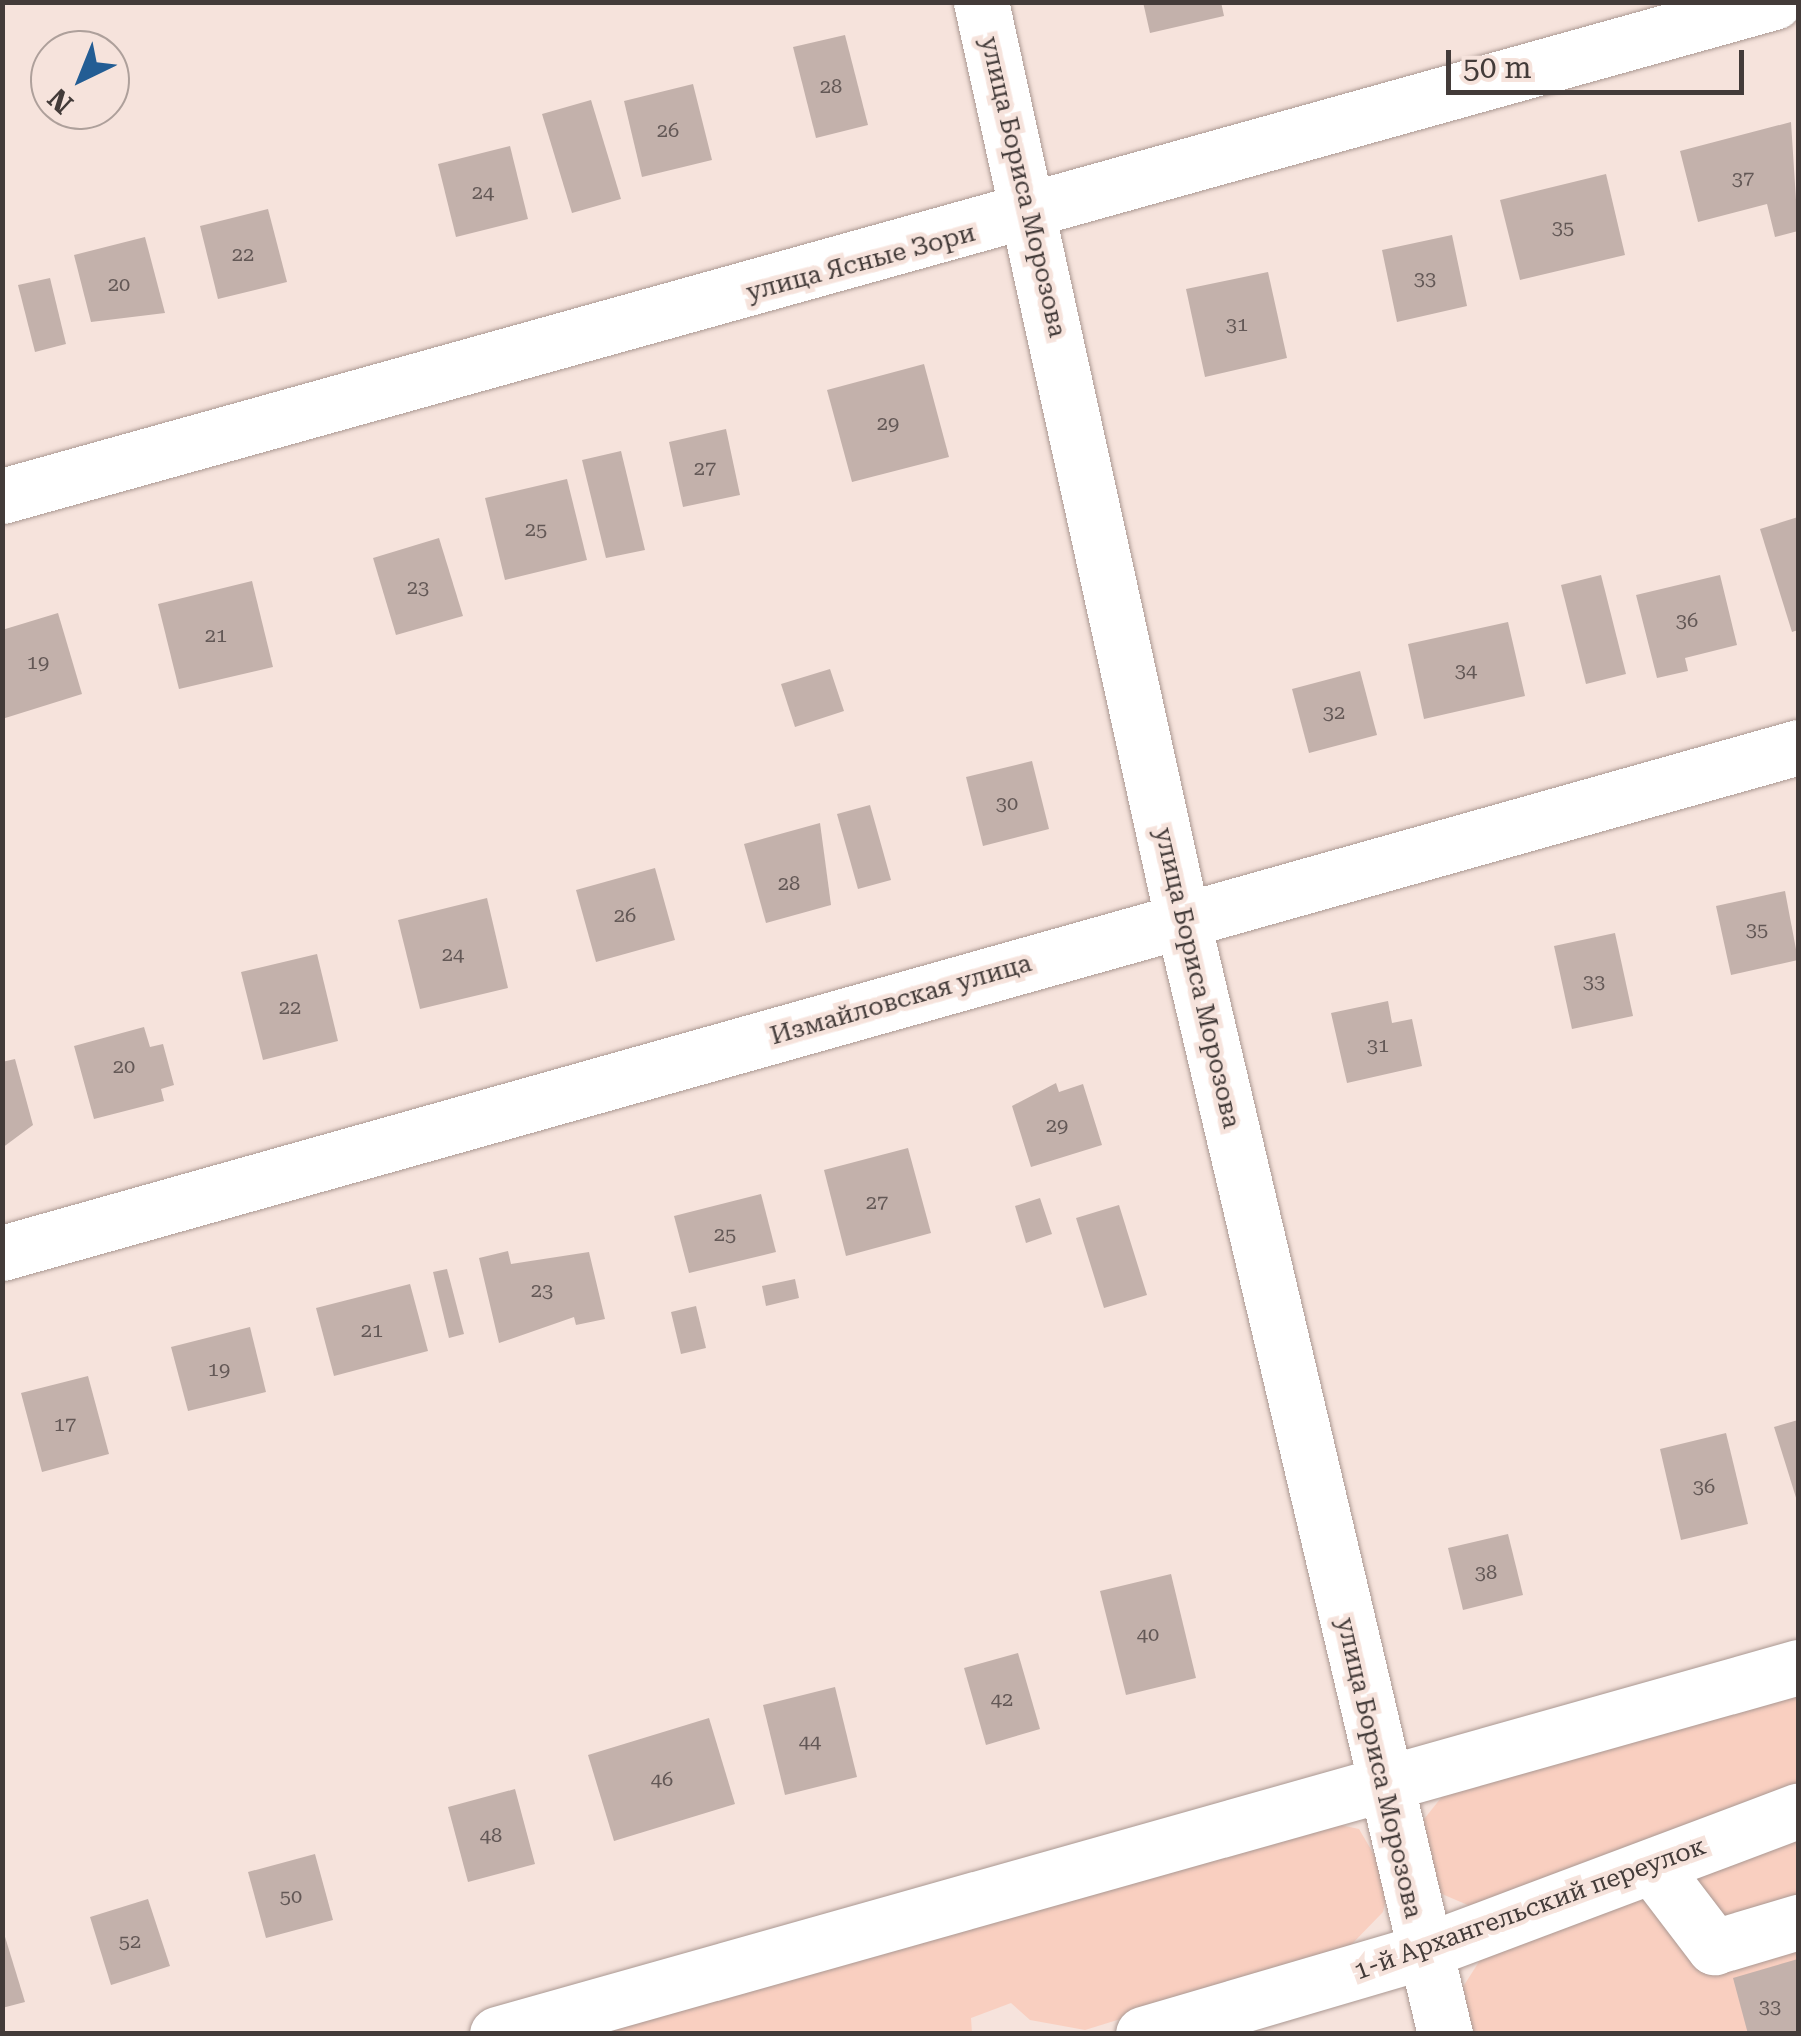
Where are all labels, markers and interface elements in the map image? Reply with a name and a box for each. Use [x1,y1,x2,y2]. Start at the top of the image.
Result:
north arrow [30,30,130,130]
scale bar [1451,30,1748,92]
street label: улица Бориса Морозова [974,34,1072,340]
text: 50 m [1463,50,1532,85]
house number: 28 [820,74,842,98]
text: N [41,81,80,120]
house number: 26 [657,118,679,142]
house number: 37 [1732,166,1754,190]
house number: 24 [472,180,494,204]
house number: 35 [1552,215,1574,239]
street label: улица Ясные Зори [743,218,979,308]
house number: 22 [232,242,254,266]
house number: 33 [1414,266,1436,290]
house number: 20 [108,272,130,296]
house number: 31 [1226,312,1248,336]
house number: 29 [877,411,899,435]
house number: 27 [694,456,716,480]
house number: 25 [525,517,547,541]
house number: 23 [407,575,429,599]
house number: 36 [1676,608,1698,632]
house number: 21 [205,623,227,647]
house number: 19 [27,650,49,674]
house number: 34 [1455,658,1477,682]
house number: 32 [1323,700,1345,724]
house number: 30 [996,791,1018,815]
street label: улица Бориса Морозова [1148,825,1246,1131]
house number: 28 [778,871,800,895]
house number: 26 [614,903,636,927]
house number: 35 [1746,917,1768,941]
house number: 24 [442,942,464,966]
street label: Измайловская улица [767,948,1035,1052]
house number: 33 [1583,969,1605,993]
house number: 22 [279,995,301,1019]
house number: 31 [1367,1033,1389,1057]
house number: 20 [113,1054,135,1078]
house number: 29 [1046,1113,1068,1137]
house number: 27 [866,1190,888,1214]
house number: 25 [714,1222,736,1246]
house number: 23 [531,1278,553,1302]
house number: 21 [361,1318,383,1342]
house number: 19 [208,1357,230,1381]
house number: 17 [54,1412,76,1436]
house number: 36 [1693,1474,1715,1498]
house number: 38 [1475,1560,1497,1584]
street label: улица Бориса Морозова [1330,1615,1428,1921]
house number: 40 [1137,1622,1159,1646]
house number: 42 [991,1687,1013,1711]
house number: 44 [799,1729,821,1753]
house number: 46 [651,1767,673,1791]
house number: 48 [480,1823,502,1847]
street label: 1-й Архангельский переулок [1350,1831,1710,1987]
house number: 50 [280,1884,302,1908]
house number: 52 [119,1929,141,1953]
house number: 33 [1759,1994,1781,2018]

